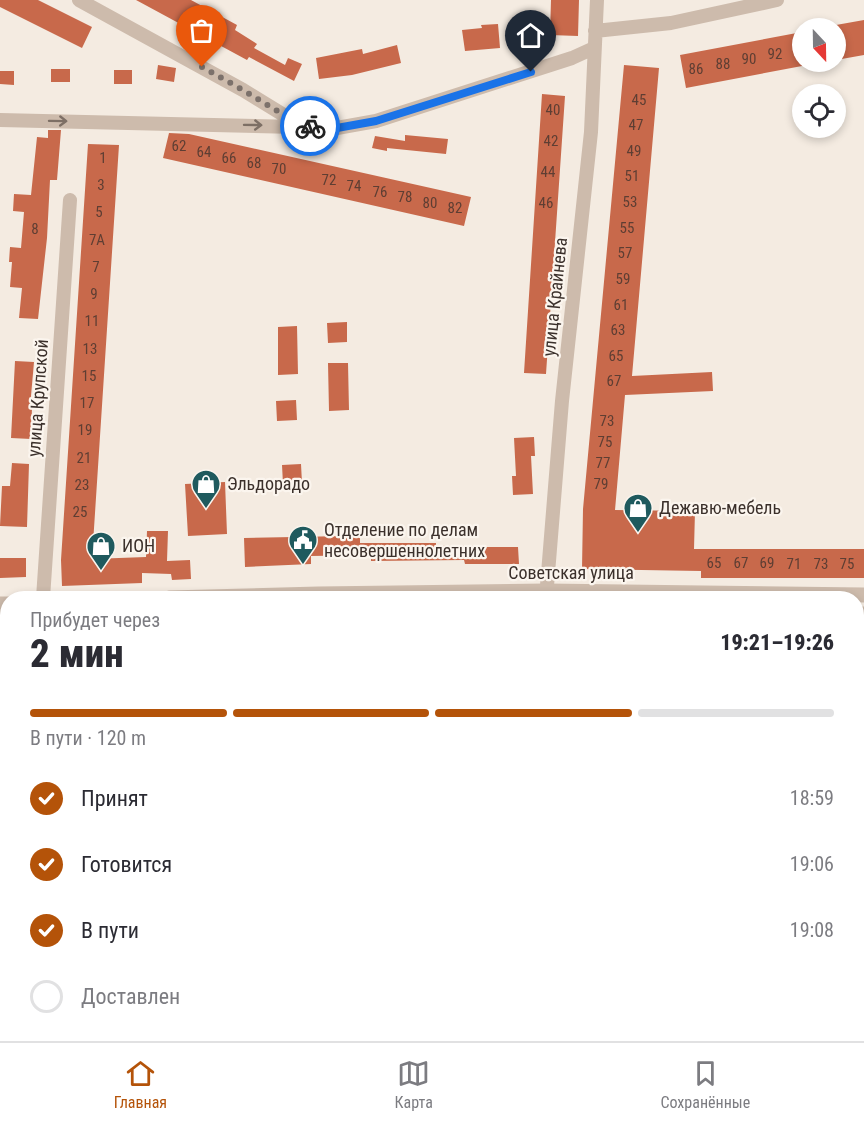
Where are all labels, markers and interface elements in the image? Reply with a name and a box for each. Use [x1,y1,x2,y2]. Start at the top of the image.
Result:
pin [176,5,227,67]
pin [505,10,556,72]
icon: bag [185,14,218,47]
north arrow [792,18,846,72]
map controls [792,18,846,138]
icon: home [514,19,547,52]
house number: 92 [768,45,782,63]
house number: 90 [742,50,756,68]
house number: 88 [716,55,730,73]
house number: 86 [689,60,703,78]
button: locate [792,84,846,138]
house number: 45 [632,91,646,109]
courier [280,96,340,156]
house number: 40 [546,101,560,119]
icon: bike [294,110,327,143]
one-way arrow [48,115,68,127]
house number: 47 [629,116,643,134]
one-way arrow [243,119,263,131]
house number: 42 [544,132,558,150]
house number: 62 [172,137,186,155]
house number: 49 [627,142,641,160]
house number: 64 [197,143,211,161]
house number: 1 [99,149,107,167]
house number: 66 [222,149,236,167]
house number: 68 [247,154,261,172]
house number: 70 [272,160,286,178]
house number: 44 [541,163,555,181]
house number: 51 [625,167,639,185]
house number: 72 [322,171,336,189]
house number: 3 [97,176,105,194]
house number: 74 [347,177,361,195]
house number: 76 [373,183,387,201]
house number: 78 [398,188,412,206]
house number: 53 [623,193,637,211]
house number: 80 [423,194,437,212]
house number: 46 [539,194,553,212]
house number: 82 [448,199,462,217]
house number: 5 [95,203,103,221]
house number: 55 [620,219,634,237]
house number: 8 [31,220,39,238]
house number: 7А [89,231,105,249]
street label: улица Крайнева [538,236,571,357]
house number: 57 [618,244,632,262]
house number: 7 [92,258,100,276]
house number: 59 [616,270,630,288]
house number: 9 [90,285,98,303]
house number: 61 [614,296,628,314]
house number: 11 [85,312,99,330]
house number: 63 [611,321,625,339]
street label: улица Крупской [23,338,52,458]
house number: 13 [83,340,97,358]
house number: 65 [609,347,623,365]
house number: 15 [82,367,96,385]
house number: 67 [607,372,621,390]
house number: 17 [80,394,94,412]
house number: 73 [600,412,614,430]
house number: 19 [78,421,92,439]
house number: 75 [598,433,612,451]
house number: 21 [77,449,91,467]
house number: 77 [596,454,610,472]
shop icon: Эльдорадо [190,468,222,510]
place label: Эльдорадо [227,473,310,494]
house number: 79 [594,475,608,493]
house number: 23 [75,476,89,494]
shop icon: Дежавю-мебель [622,492,654,534]
place label: Дежавю-мебель [659,497,781,518]
house number: 25 [73,503,87,521]
place label: Отделение по делам несовершеннолетних [324,519,485,561]
public building icon: Отделение по делам несовершеннолетних [287,524,319,566]
shop icon: ИОН [85,530,117,572]
place label: ИОН [122,535,155,556]
house number: 65 [707,554,721,572]
house number: 67 [734,554,748,572]
house number: 69 [760,554,774,572]
house number: 71 [787,555,801,573]
house number: 73 [814,555,828,573]
house number: 75 [840,555,854,573]
street label: Советская улица [508,562,634,583]
text: Прибудет через [30,608,160,632]
text: 19:21–19:26 [720,630,834,655]
text: 2 мин [30,631,124,677]
text: В пути · 120 m [30,726,146,750]
icon: check [30,782,63,815]
text: Принят [81,786,148,811]
text: 18:59 [790,786,834,810]
icon: check [30,848,63,881]
text: Готовится [81,852,172,877]
text: 19:06 [790,852,834,876]
icon: check [30,914,63,947]
text: В пути [81,918,139,943]
text: 19:08 [790,918,834,942]
text: Доставлен [81,984,180,1009]
tab: Главная [114,1057,167,1112]
tab: Карта [395,1057,433,1112]
tab: Сохранённые [660,1057,750,1112]

